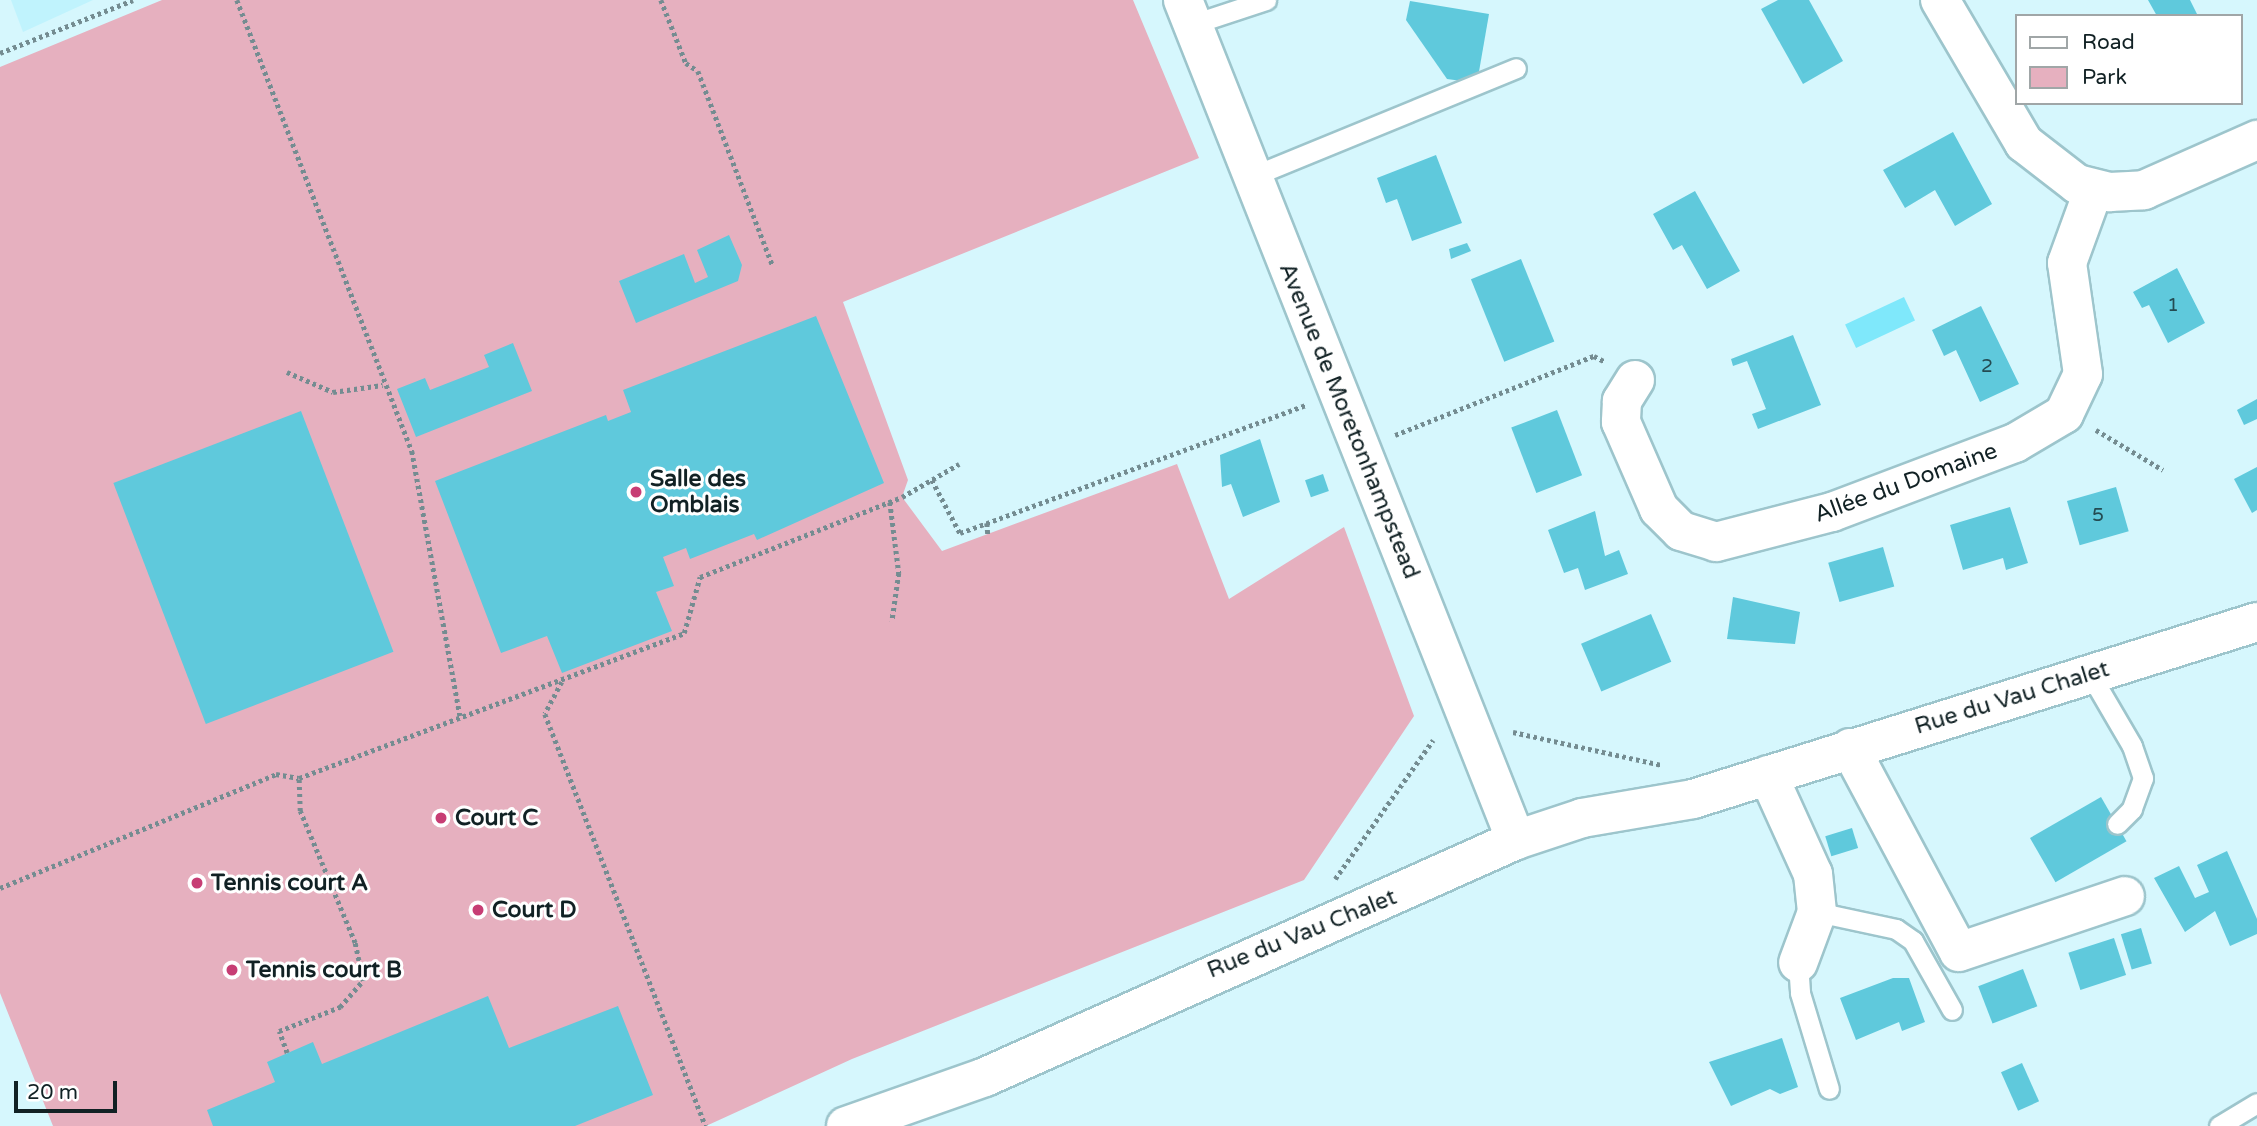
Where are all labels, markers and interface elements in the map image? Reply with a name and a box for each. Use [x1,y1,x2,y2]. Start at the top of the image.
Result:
legend [2016,14,2243,105]
text: Road [2082,30,2135,55]
text: Park [2082,65,2127,90]
street label: Avenue de Moretonhampstead [1273,259,1425,583]
house number: 1 [2167,295,2179,317]
house number: 2 [1981,356,1993,378]
street label: Allée du Domaine [1811,437,2001,529]
place label: Salle des Omblais [650,465,746,519]
marker: Salle des Omblais [628,484,644,500]
house number: 5 [2092,505,2104,527]
street label: Rue du Vau Chalet [1911,655,2113,741]
place label: Court C [455,804,538,832]
marker: Court C [433,810,449,826]
place label: Tennis court A [211,869,368,897]
marker: Tennis court A [189,875,205,891]
street label: Rue du Vau Chalet [1203,883,1401,985]
place label: Court D [492,896,576,924]
marker: Court D [470,902,486,918]
place label: Tennis court B [246,956,402,984]
marker: Tennis court B [224,962,240,978]
scale bar [18,1066,121,1110]
text: 20 m [27,1080,78,1105]

